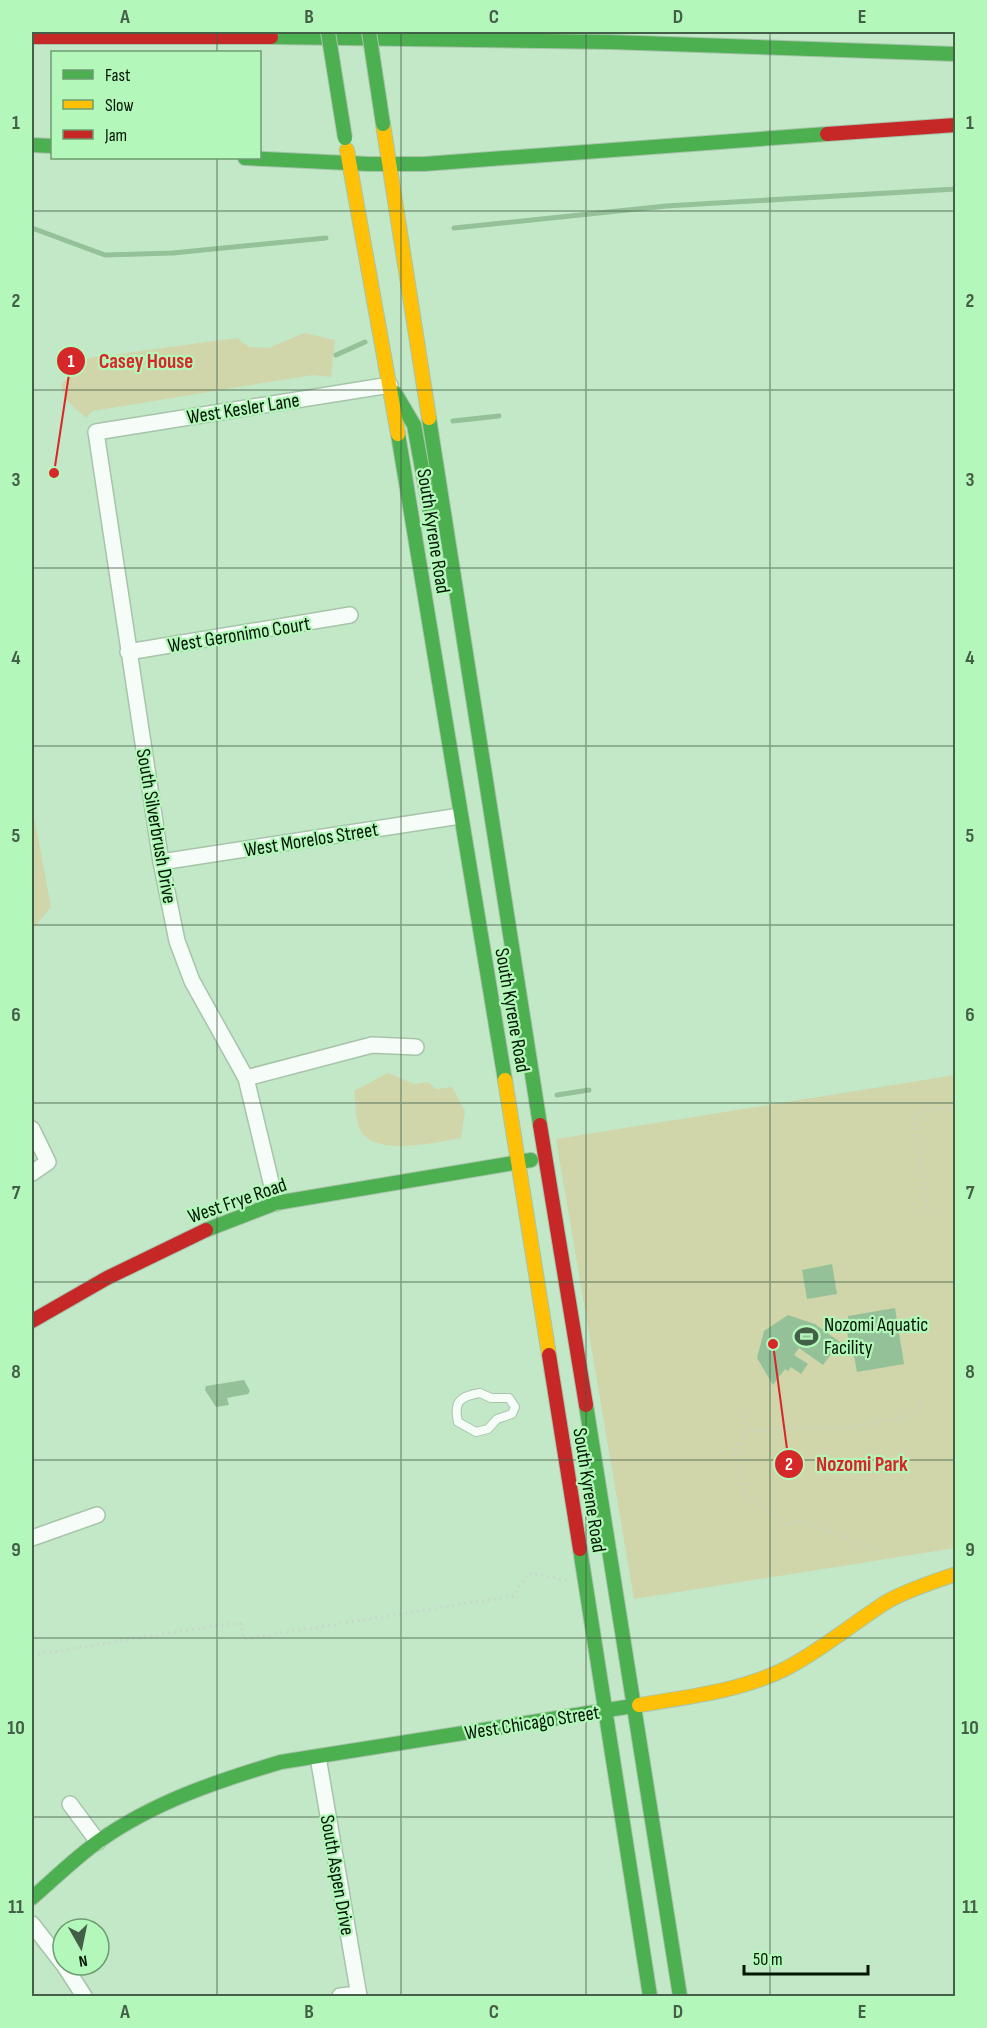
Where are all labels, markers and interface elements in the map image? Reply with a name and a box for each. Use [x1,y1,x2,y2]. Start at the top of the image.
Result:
text: A [119,5,130,29]
text: B [304,5,314,29]
text: C [489,5,499,29]
text: D [673,5,683,29]
text: E [858,5,866,29]
legend [51,51,261,159]
text: Fast [105,65,131,86]
text: Slow [105,95,134,116]
text: 1 [12,111,20,135]
text: 1 [966,111,974,135]
text: Jam [104,125,127,146]
text: 2 [12,289,20,313]
text: 2 [966,289,974,313]
callout: Casey House [56,342,205,381]
text: Casey House [99,349,193,374]
text: 1 [67,351,75,372]
street label: West Kesler Lane [185,388,301,430]
street label: South Kyrene Road [411,467,455,595]
text: 3 [12,468,21,492]
text: 3 [966,468,975,492]
street label: West Geronimo Court [166,612,312,658]
text: 4 [11,646,21,670]
text: 4 [965,646,975,670]
street label: South Silverbrush Drive [131,747,181,905]
street label: West Morelos Street [242,818,380,862]
text: 5 [12,824,21,848]
text: 5 [966,824,975,848]
street label: South Kyrene Road [489,946,535,1074]
text: 6 [11,1003,21,1027]
text: 6 [965,1003,975,1027]
street label: West Frye Road [185,1173,290,1229]
text: 7 [12,1181,21,1205]
text: 7 [966,1181,975,1205]
place label: Nozomi Aquatic Facility [824,1313,928,1360]
sports icon: Nozomi Aquatic Facility [793,1323,819,1349]
text: 8 [11,1360,21,1384]
text: 8 [965,1360,975,1384]
street label: South Kyrene Road [567,1426,611,1554]
callout: Nozomi Park [774,1444,920,1483]
text: Nozomi Park [816,1452,908,1477]
text: 2 [785,1454,793,1475]
text: 9 [11,1538,21,1562]
text: 9 [965,1538,975,1562]
street label: West Chicago Street [463,1700,601,1745]
text: 10 [7,1716,25,1740]
text: 10 [961,1716,979,1740]
street label: South Aspen Drive [315,1813,359,1937]
text: 11 [8,1895,24,1919]
text: 11 [962,1895,978,1919]
north arrow [51,1917,111,1977]
scale bar [744,1938,868,1976]
text: 50 m [753,1949,783,1970]
text: N [77,1950,89,1970]
text: A [119,2000,130,2024]
text: B [304,2000,314,2024]
text: C [489,2000,499,2024]
text: D [673,2000,683,2024]
text: E [858,2000,866,2024]

